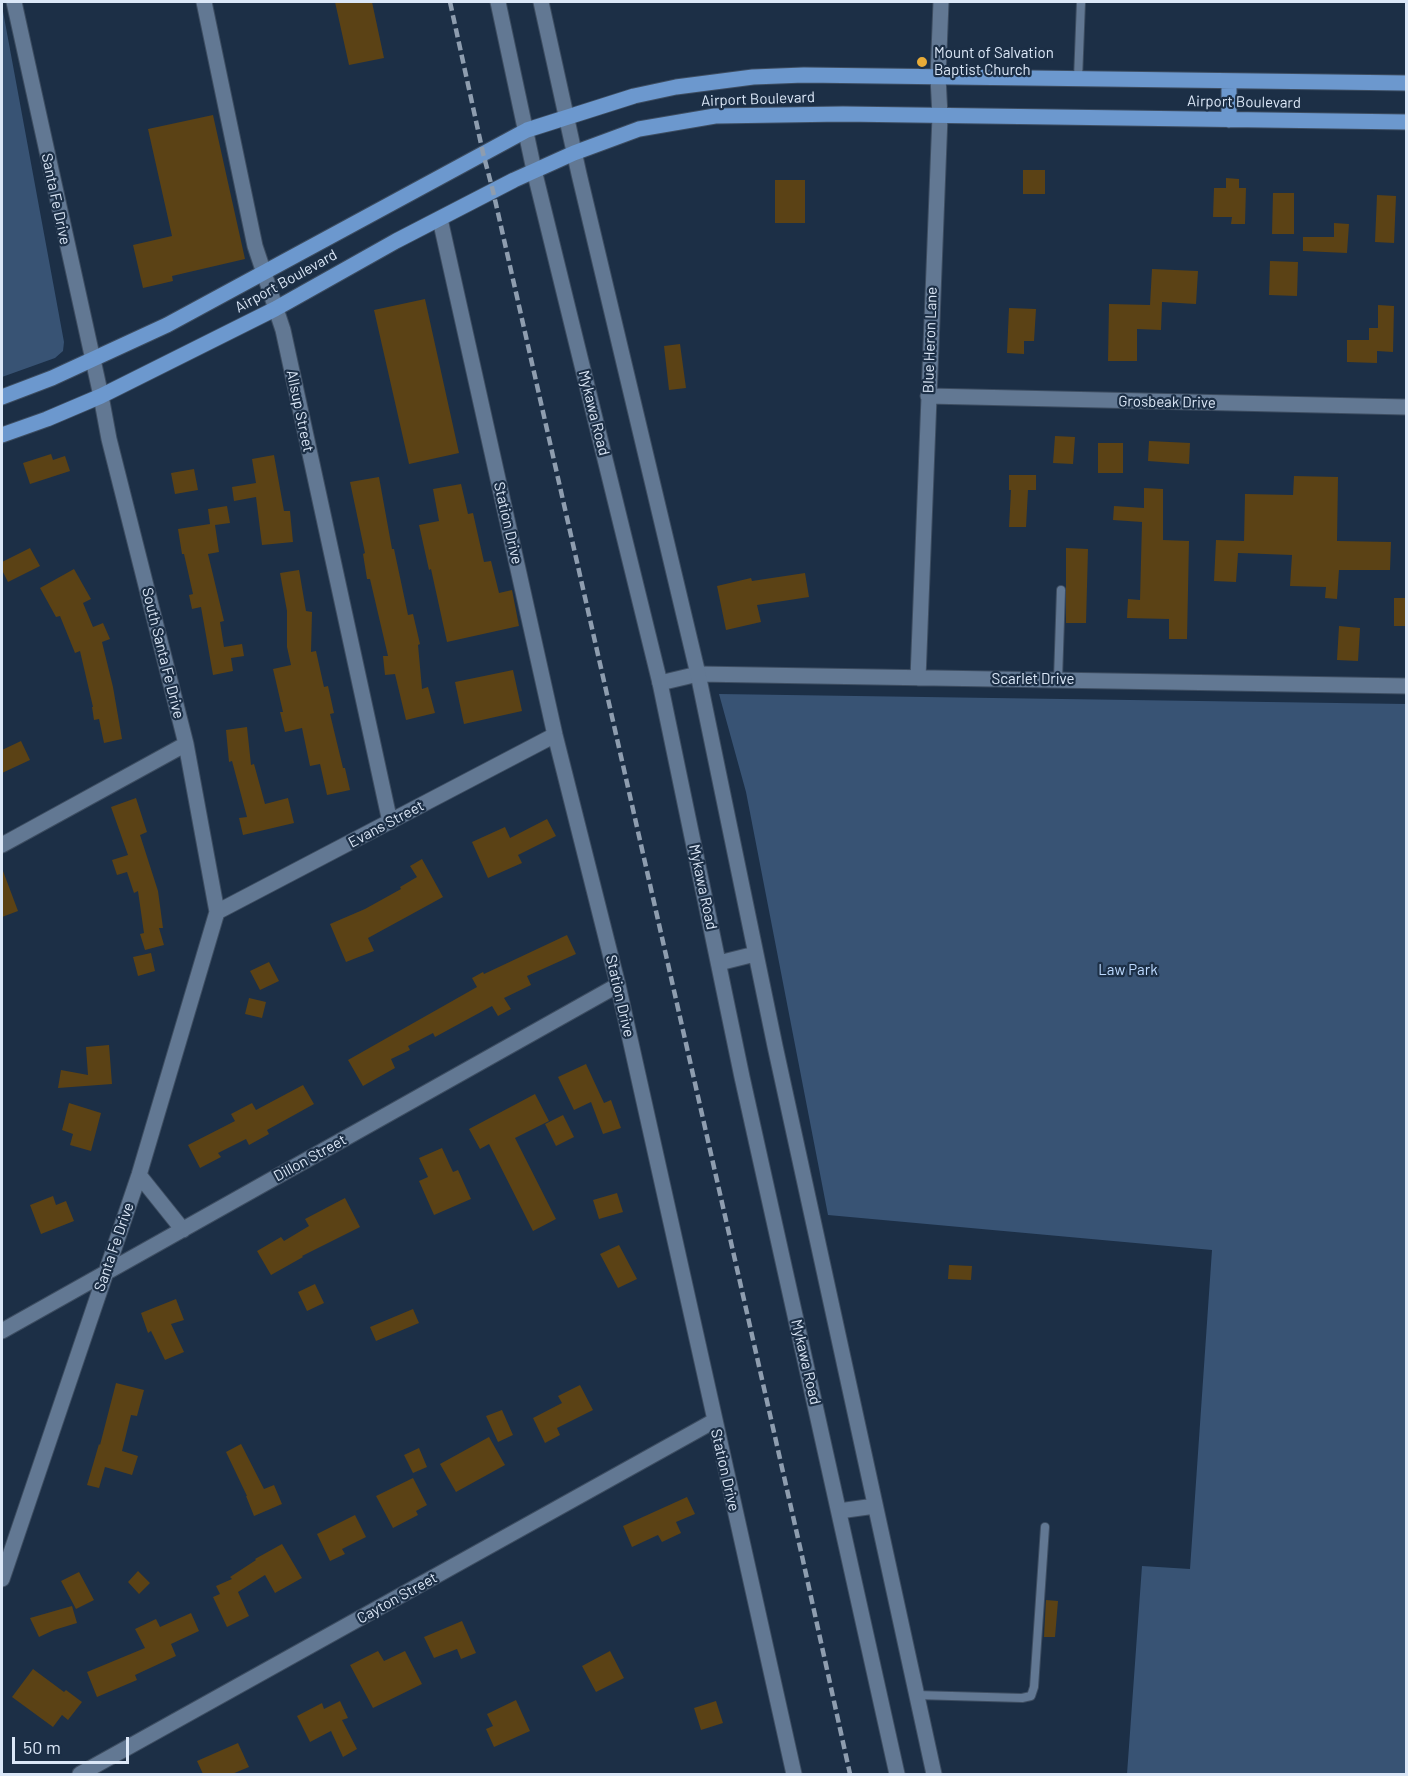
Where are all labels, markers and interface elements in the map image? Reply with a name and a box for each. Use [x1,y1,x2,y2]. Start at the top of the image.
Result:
place label: Mount of Salvation Baptist Church [934,44,1054,79]
marker: Mount of Salvation Baptist Church [915,55,929,69]
street label: Airport Boulevard [701,88,815,110]
street label: Airport Boulevard [1187,92,1301,112]
street label: Santa Fe Drive [38,152,74,246]
street label: Airport Boulevard [232,246,340,316]
street label: Blue Heron Lane [919,286,941,394]
street label: Allsup Street [283,368,317,454]
street label: Mykawa Road [575,369,613,457]
street label: Grosbeak Drive [1118,392,1216,412]
street label: Station Drive [490,480,526,566]
street label: South Santa Fe Drive [138,586,188,720]
street label: Scarlet Drive [992,670,1074,688]
street label: Evans Street [345,797,427,851]
street label: Mykawa Road [685,843,721,931]
street label: Station Drive [602,953,638,1039]
park label: Law Park [1098,961,1158,979]
street label: Dillon Street [271,1131,349,1185]
street label: Santa Fe Drive [90,1200,138,1294]
street label: Mykawa Road [787,1318,825,1406]
street label: Station Drive [707,1427,743,1513]
street label: Cayton Street [354,1569,440,1627]
scale bar [15,1725,132,1763]
text: 50 m [23,1736,61,1758]

